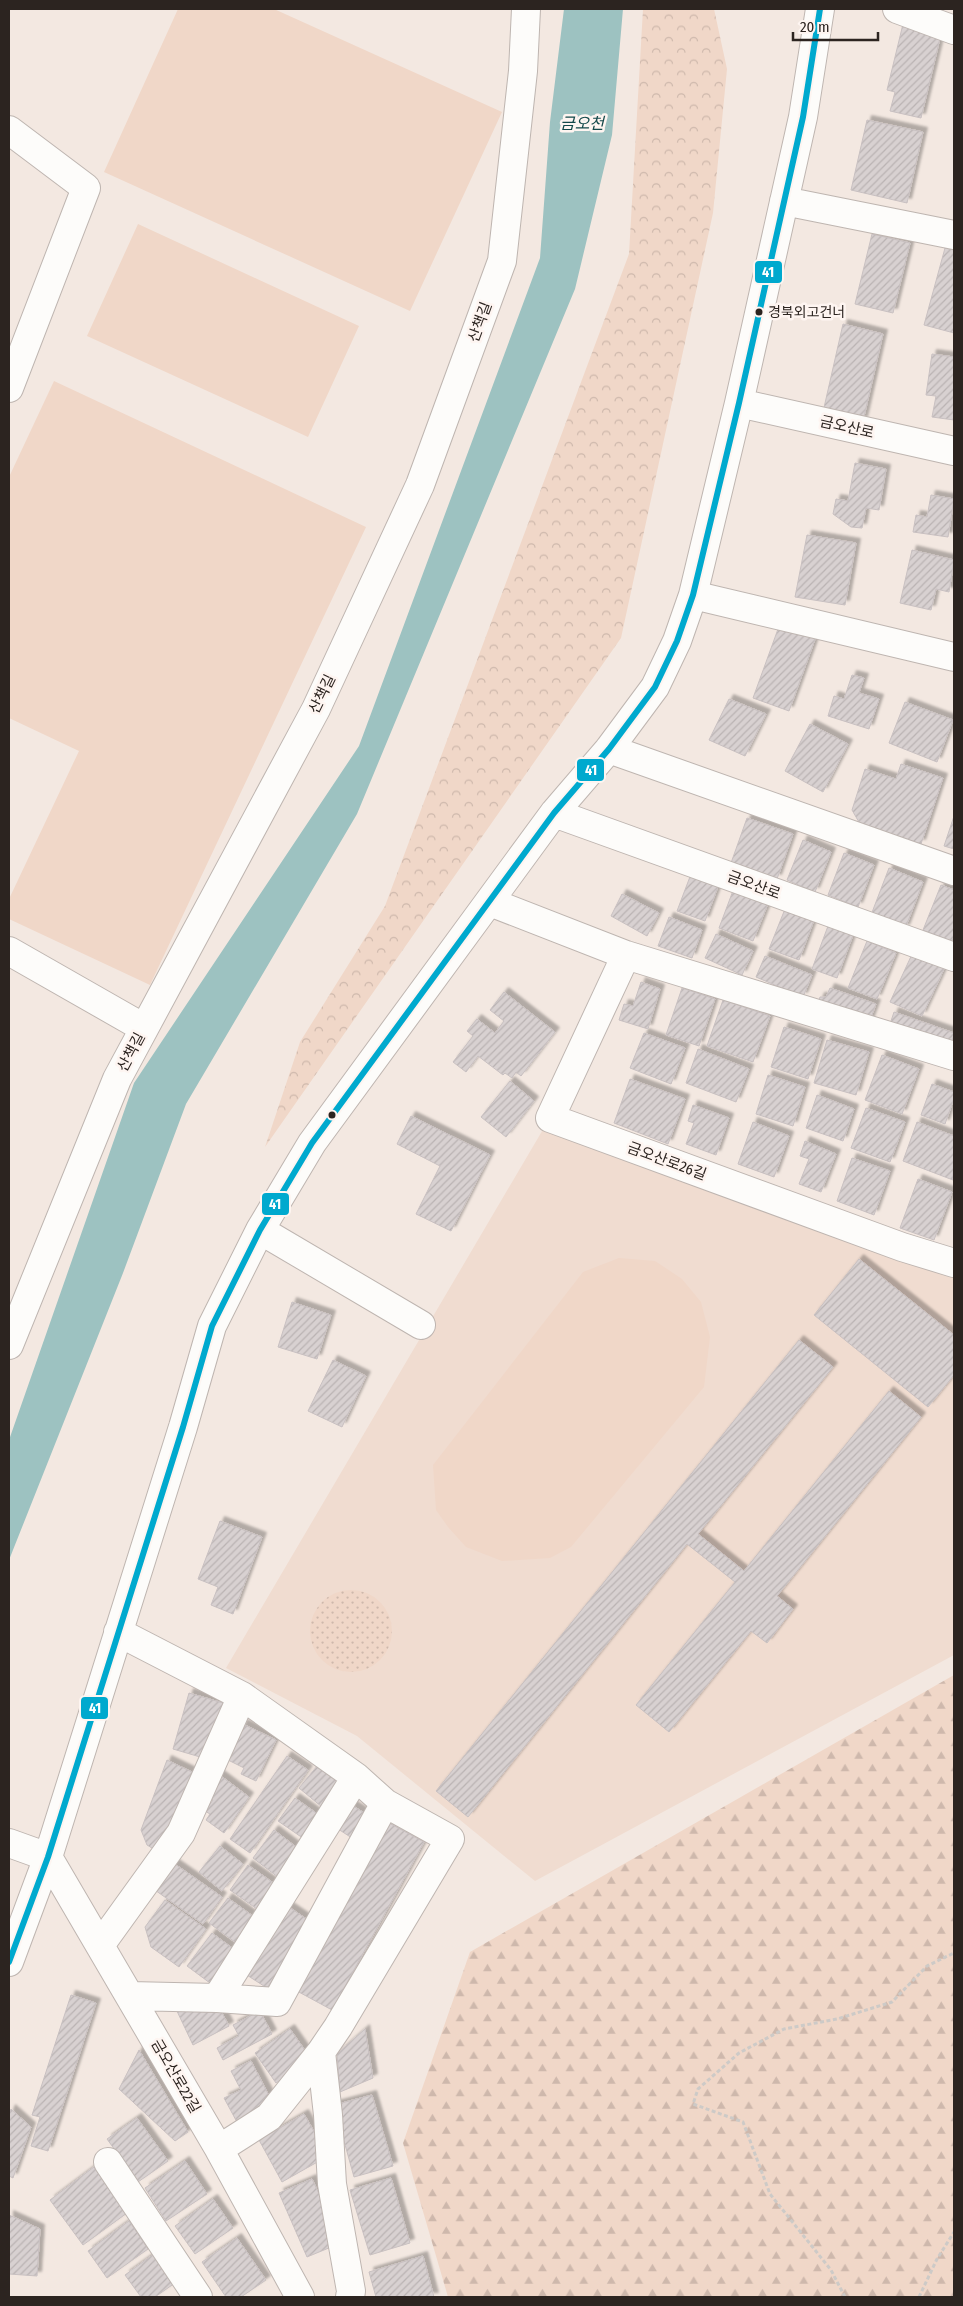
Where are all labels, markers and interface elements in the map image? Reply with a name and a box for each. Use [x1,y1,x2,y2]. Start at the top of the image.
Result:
scale bar [793,10,878,42]
text: 20 m [800,18,830,36]
water label: 금오천 [560,114,606,133]
line badge: 41 [754,260,783,284]
text: 41 [762,264,774,281]
street label: 산책길 [464,299,496,345]
place label: 경북외고건너 [768,304,845,321]
marker: 경북외고건너 [754,307,764,317]
street label: 금오산로 [818,412,876,442]
street label: 산책길 [305,671,339,717]
line badge: 41 [576,758,605,782]
text: 41 [585,762,597,779]
street label: 금오산로 [725,867,783,903]
street label: 산책길 [113,1029,149,1075]
unlabelled marker [327,1110,337,1120]
street label: 금오산로26길 [625,1138,709,1184]
line badge: 41 [261,1192,290,1216]
text: 41 [269,1196,281,1213]
line badge: 41 [80,1696,109,1720]
text: 41 [89,1700,101,1717]
street label: 금오산로22길 [148,2036,204,2116]

